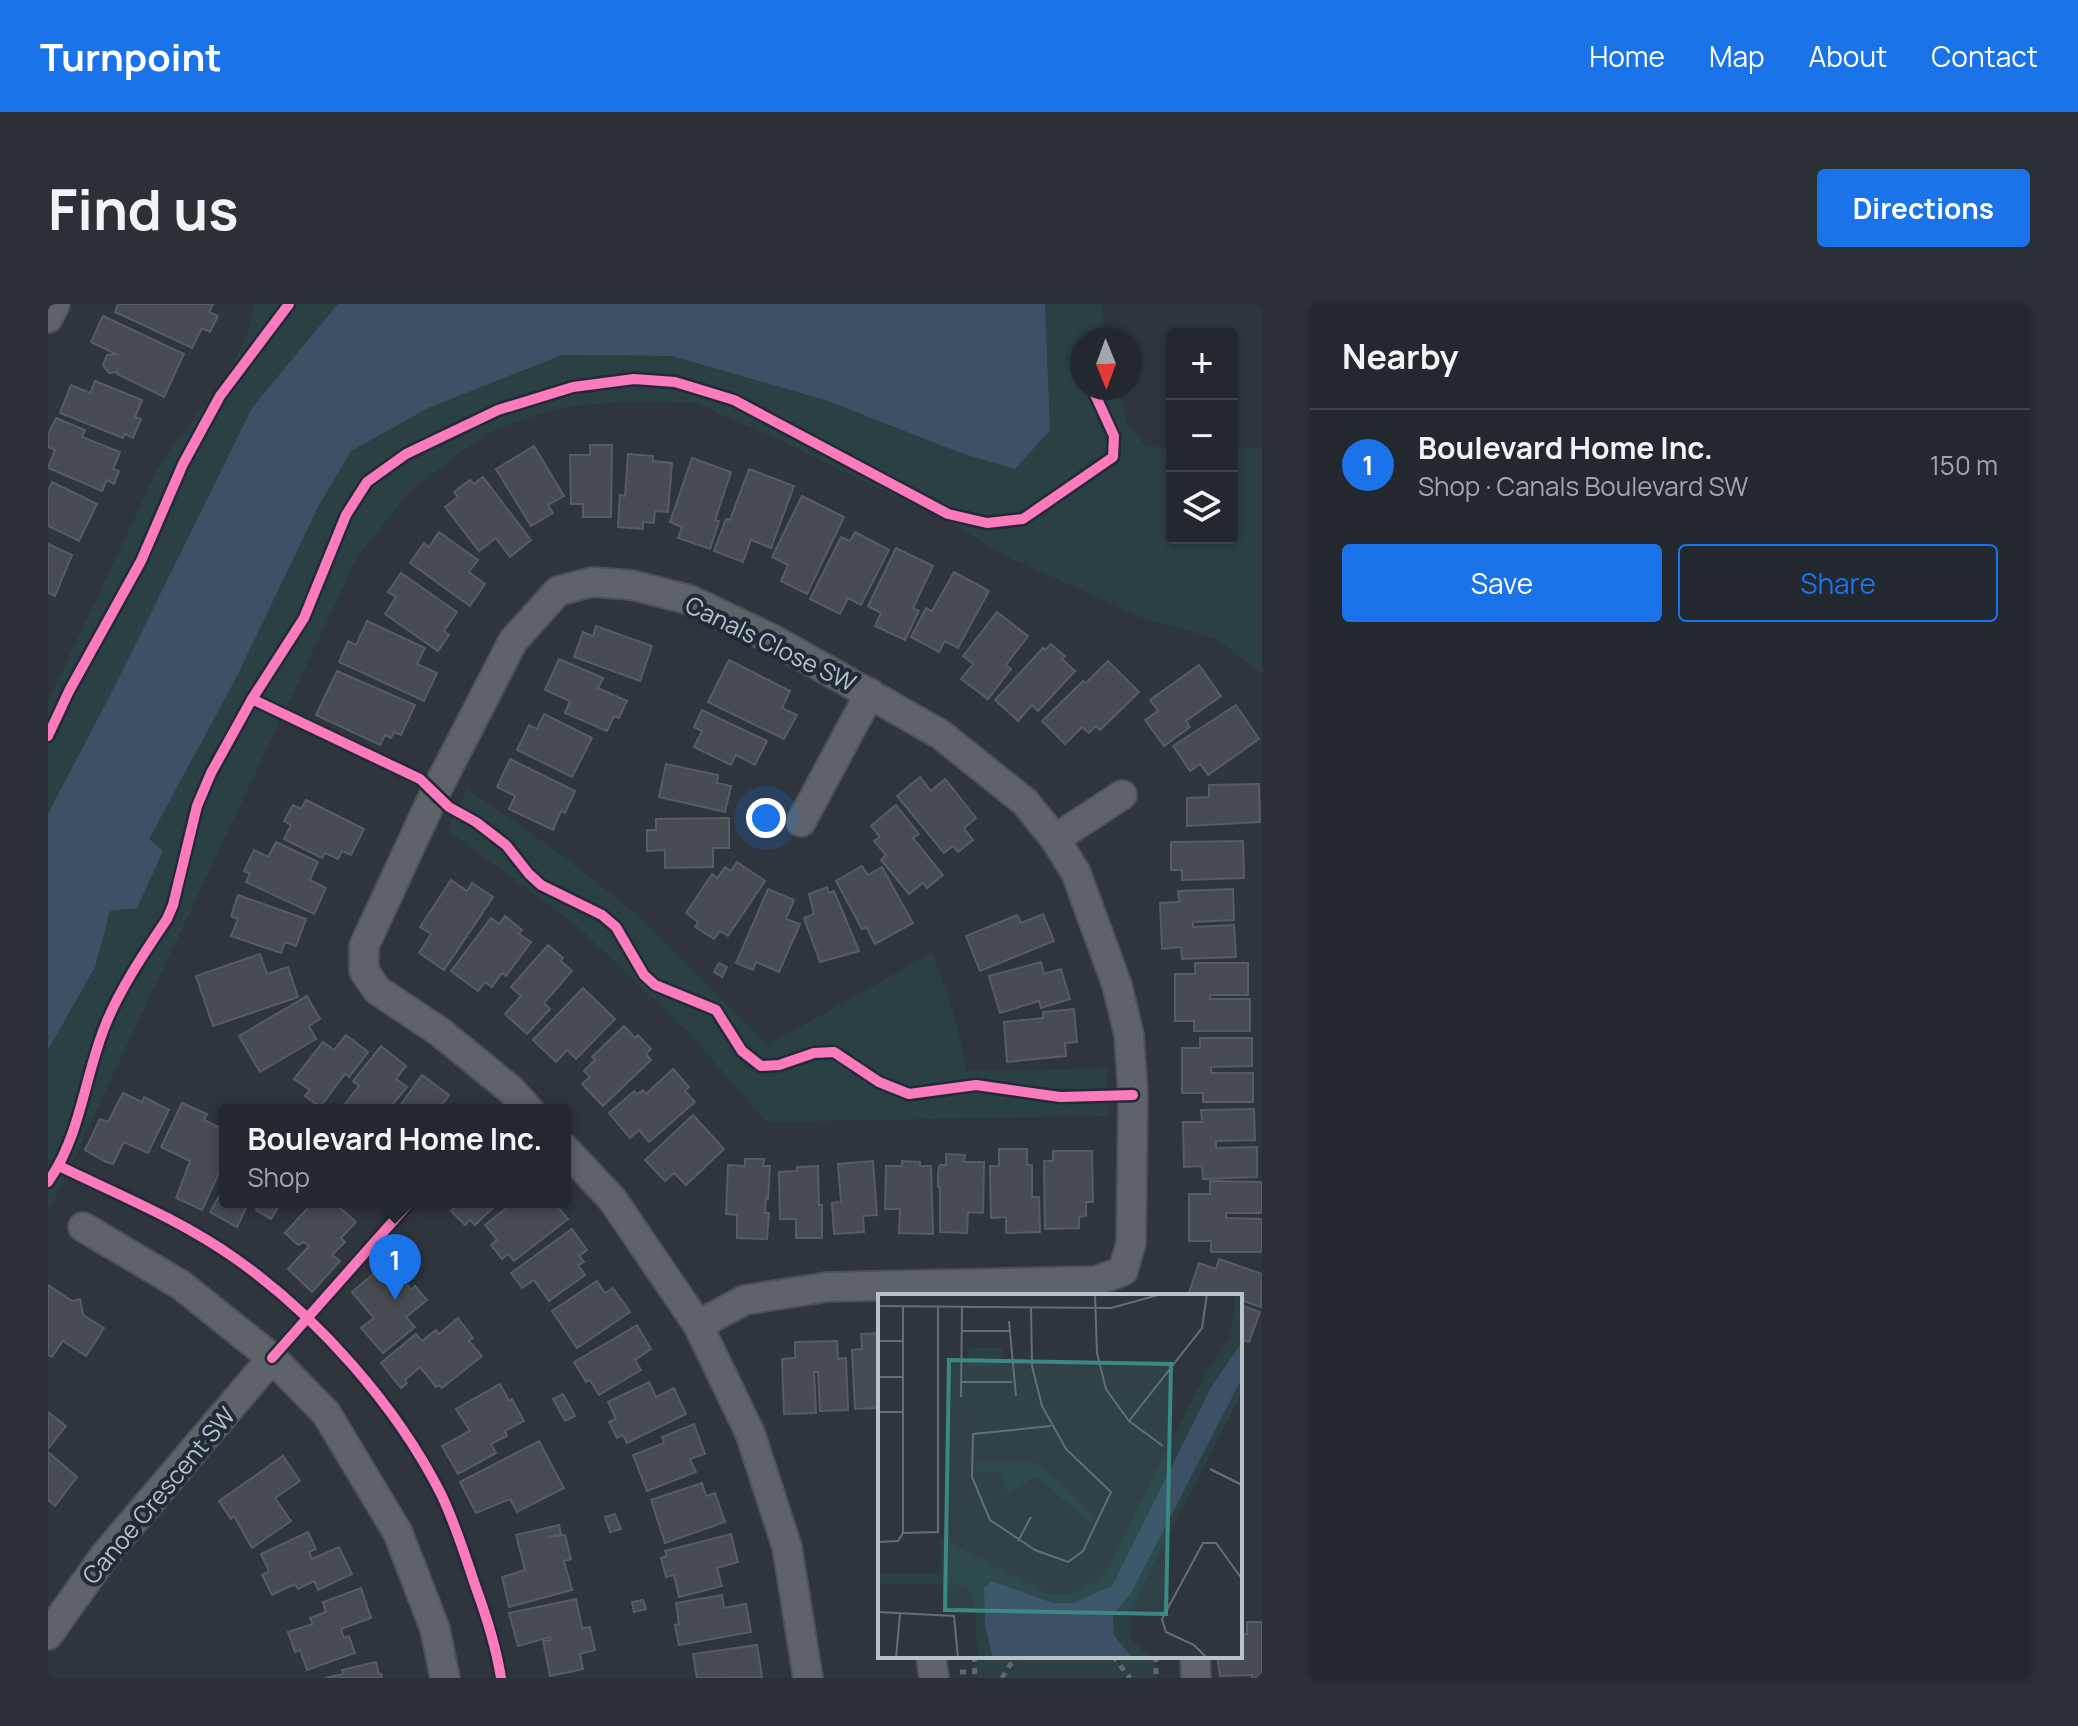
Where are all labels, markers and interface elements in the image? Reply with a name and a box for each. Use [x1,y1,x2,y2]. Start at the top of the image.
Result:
text: Turnpoint [40,30,222,82]
text: Home [1589,37,1665,75]
text: Map [1709,37,1765,75]
text: About [1809,37,1887,75]
text: Contact [1931,37,2038,75]
button: Directions [1817,169,2030,247]
text: Find us [48,170,239,247]
north arrow [1070,328,1142,400]
map controls [1166,328,1238,544]
button: + [1166,328,1238,400]
text: Nearby [1342,333,1458,379]
button: − [1166,400,1238,472]
text: Boulevard Home Inc. [1418,427,1713,468]
text: 1 [1362,447,1374,483]
text: 150 m [1930,447,1998,483]
text: Shop · Canals Boulevard SW [1418,468,1748,504]
button: layers [1166,472,1238,544]
button: Save [1342,544,1662,622]
button: Share [1678,544,1998,622]
street label: Canals Close SW [680,587,862,699]
your location [746,798,786,838]
popup [219,1104,571,1208]
text: Boulevard Home Inc. [248,1118,542,1159]
text: Shop [248,1159,310,1195]
pin: 1 [369,1234,421,1300]
inset map [878,1294,1242,1658]
street label: Canoe Crescent SW [74,1399,242,1591]

